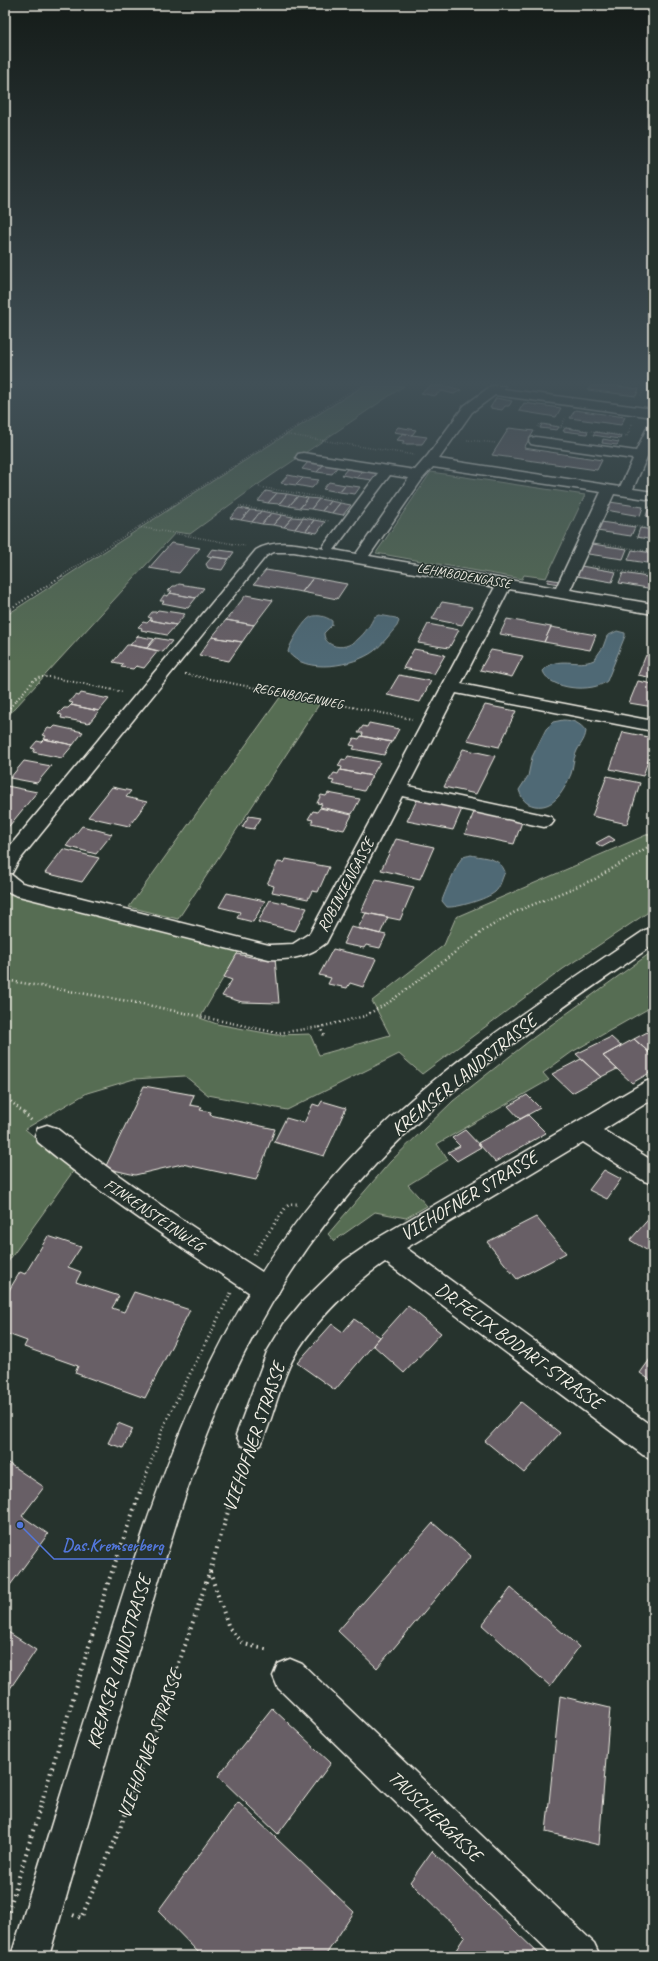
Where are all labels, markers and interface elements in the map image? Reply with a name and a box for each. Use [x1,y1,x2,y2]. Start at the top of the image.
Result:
street label: LEHMBODENGASSE [416,560,514,592]
street label: REGENBOGENWEG [252,679,346,713]
street label: ROBINIENGASSE [313,833,380,935]
street label: KREMSER LANDSTRASSE [386,1007,544,1141]
street label: VIEHOFNER STRASSE [396,1144,544,1246]
street label: FINKENSTEINWEG [100,1174,209,1257]
street label: DR.FELIX BODART-STRASSE [431,1277,610,1416]
street label: VIEHOFNER STRASSE [217,1357,292,1515]
callout: Das.Kremserberg [54,1530,171,1559]
text: Das.Kremserberg [63,1535,165,1556]
street label: KREMSER LANDSTRASSE [81,1570,158,1752]
street label: VIEHOFNER STRASSE [112,1664,189,1821]
street label: TAUSCHERGASSE [383,1765,489,1868]

